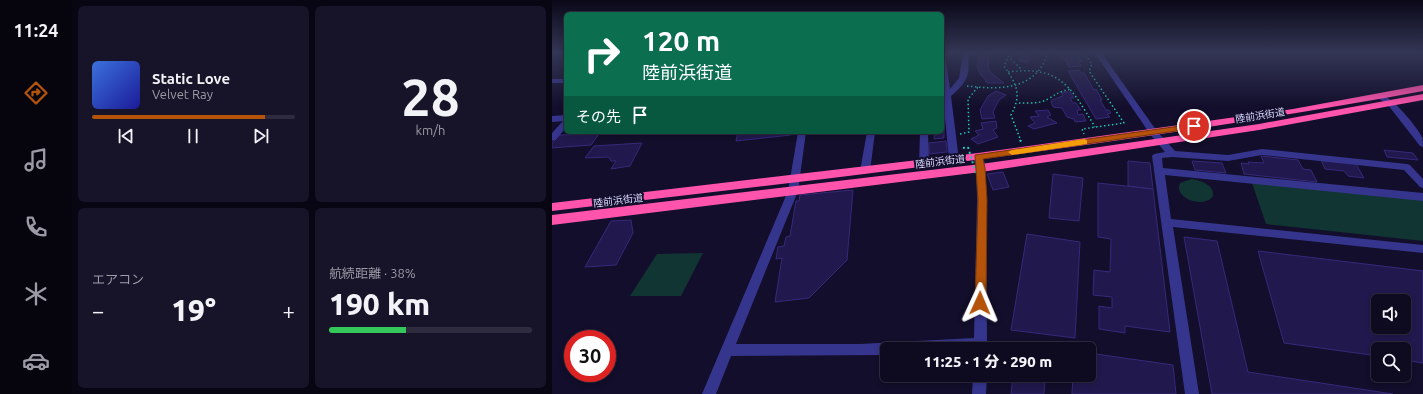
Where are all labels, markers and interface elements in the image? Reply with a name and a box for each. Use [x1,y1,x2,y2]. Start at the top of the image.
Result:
text: 11:24 [13,20,59,40]
text: 120 m [642,25,720,56]
icon: right [576,28,628,80]
text: 陸前浜街道 [642,62,732,82]
text: 28 [401,68,460,126]
text: Static Love [152,70,230,87]
icon: directions [22,79,50,107]
text: Velvet Ray [152,87,213,101]
icon: arrive [629,104,651,126]
street label: 陸前浜街道 [1235,106,1286,125]
text: その先 [576,108,621,125]
pin [1177,109,1211,143]
icon: arrive [1183,115,1205,137]
text: km/h [415,123,446,137]
icon: previous [115,125,137,147]
icon: pause [182,125,204,147]
icon: next [250,125,272,147]
icon: music [22,146,50,174]
street label: 陸前浜街道 [915,153,966,170]
street label: 陸前浜街道 [593,192,644,209]
icon: phone [22,213,50,241]
text: 航続距離 · 38% [329,266,416,280]
text: エアコン [92,272,144,286]
icon: climate [22,280,50,308]
position arrow [959,282,1001,324]
text: 190 km [329,287,430,321]
text: 19° [171,293,216,327]
map controls [1371,294,1411,382]
button: sound [1371,294,1411,334]
text: − [92,298,104,323]
text: + [283,298,295,323]
speed limit sign: 30 [564,330,616,382]
button: search [1371,342,1411,382]
icon: car [22,347,50,375]
text: 11:25 · 1 分 · 290 m [924,353,1052,370]

